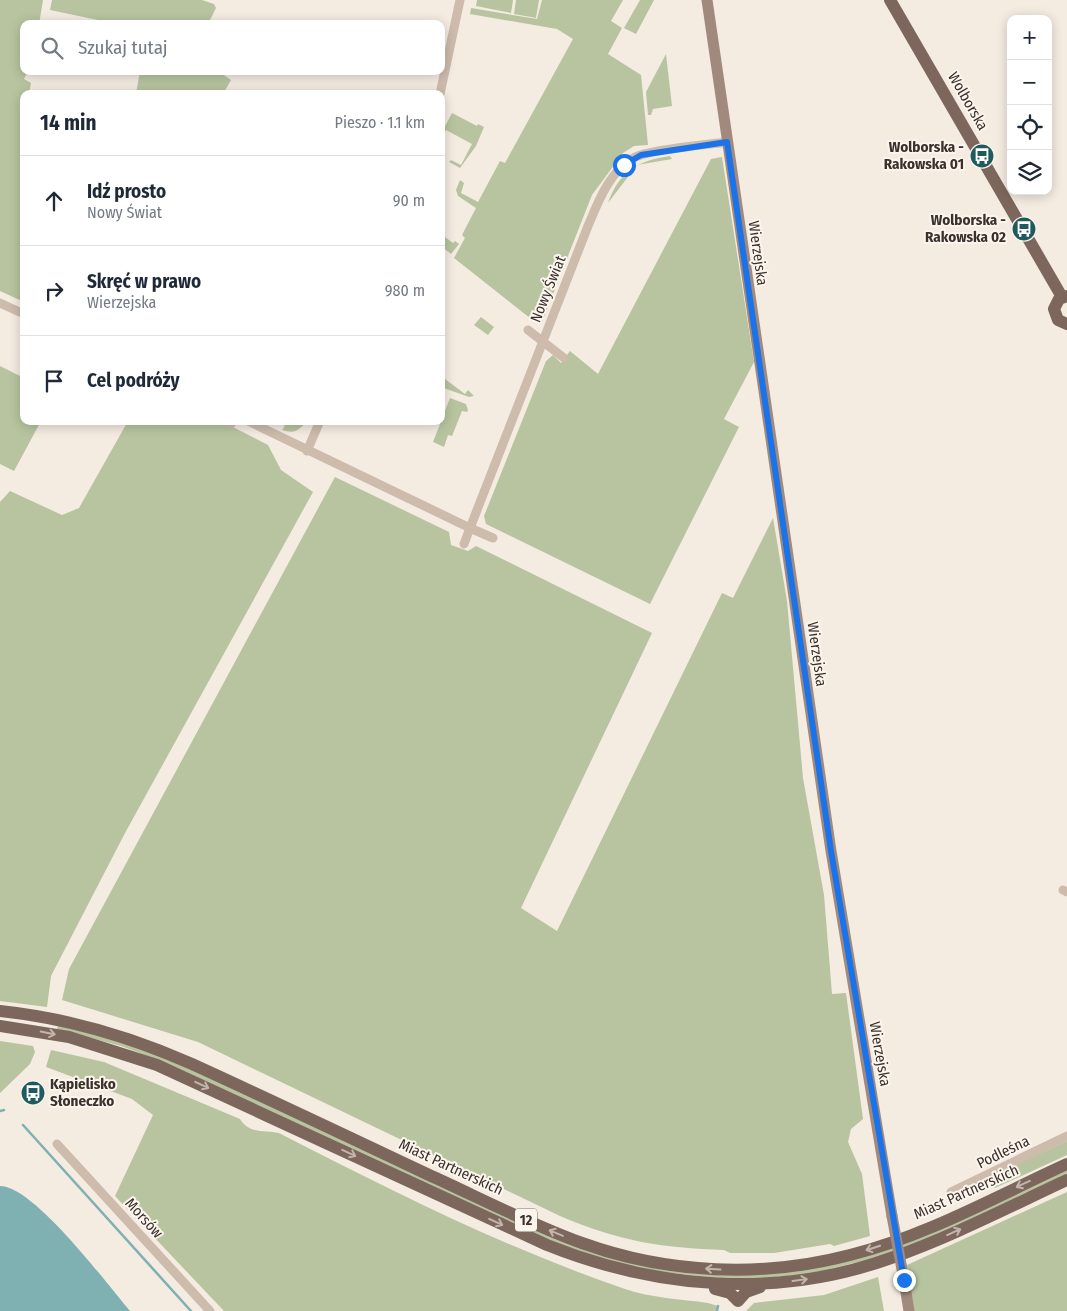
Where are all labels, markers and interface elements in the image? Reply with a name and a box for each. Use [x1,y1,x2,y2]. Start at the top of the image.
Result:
map controls [1007,15,1052,195]
button: + [1007,15,1052,60]
search box [20,20,445,75]
icon: search [38,34,66,62]
text: Szukaj tutaj [78,36,168,59]
button: − [1007,60,1052,105]
street label: Wolborska [944,69,992,133]
button: locate [1007,105,1052,150]
text: 14 min [40,110,97,136]
text: Pieszo · 1.1 km [335,113,425,132]
place label: Wolborska - Rakowska 01 [884,138,964,173]
bus stop icon: Wolborska - Rakowska 01 [969,143,995,169]
button: layers [1007,150,1052,195]
route start [613,154,636,177]
text: Idź prosto [87,180,166,203]
icon: ahead [40,187,68,215]
text: 90 m [393,191,425,210]
text: Nowy Świat [87,203,162,222]
place label: Wolborska - Rakowska 02 [925,211,1006,246]
bus stop icon: Wolborska - Rakowska 02 [1011,216,1037,242]
street label: Wierzejska [745,220,771,286]
street label: Nowy Świat [526,253,570,325]
text: Skręć w prawo [87,270,201,293]
icon: right [40,277,68,305]
text: 980 m [385,281,425,300]
text: Wierzejska [87,293,156,312]
icon: arrive [40,367,68,395]
text: Cel podróży [87,369,180,392]
street label: Wierzejska [804,621,830,687]
street label: Wierzejska [865,1020,895,1088]
one-way arrow [40,1028,56,1038]
place label: Kąpielisko Słoneczko [50,1075,116,1110]
bus stop icon: Kąpielisko Słoneczko [20,1080,46,1106]
one-way arrow [194,1080,209,1090]
street label: Podleśna [974,1132,1032,1172]
street label: Miast Partnerskich [396,1135,506,1199]
one-way arrow [341,1149,356,1159]
street label: Miast Partnerskich [911,1161,1021,1223]
one-way arrow [1016,1180,1031,1190]
street label: Morsów [121,1194,167,1242]
road number: 12 [515,1208,537,1232]
one-way arrow [488,1218,503,1227]
one-way arrow [549,1227,564,1237]
one-way arrow [947,1227,962,1237]
one-way arrow [866,1244,882,1254]
one-way arrow [705,1264,722,1274]
route end [893,1269,916,1292]
one-way arrow [792,1275,808,1285]

